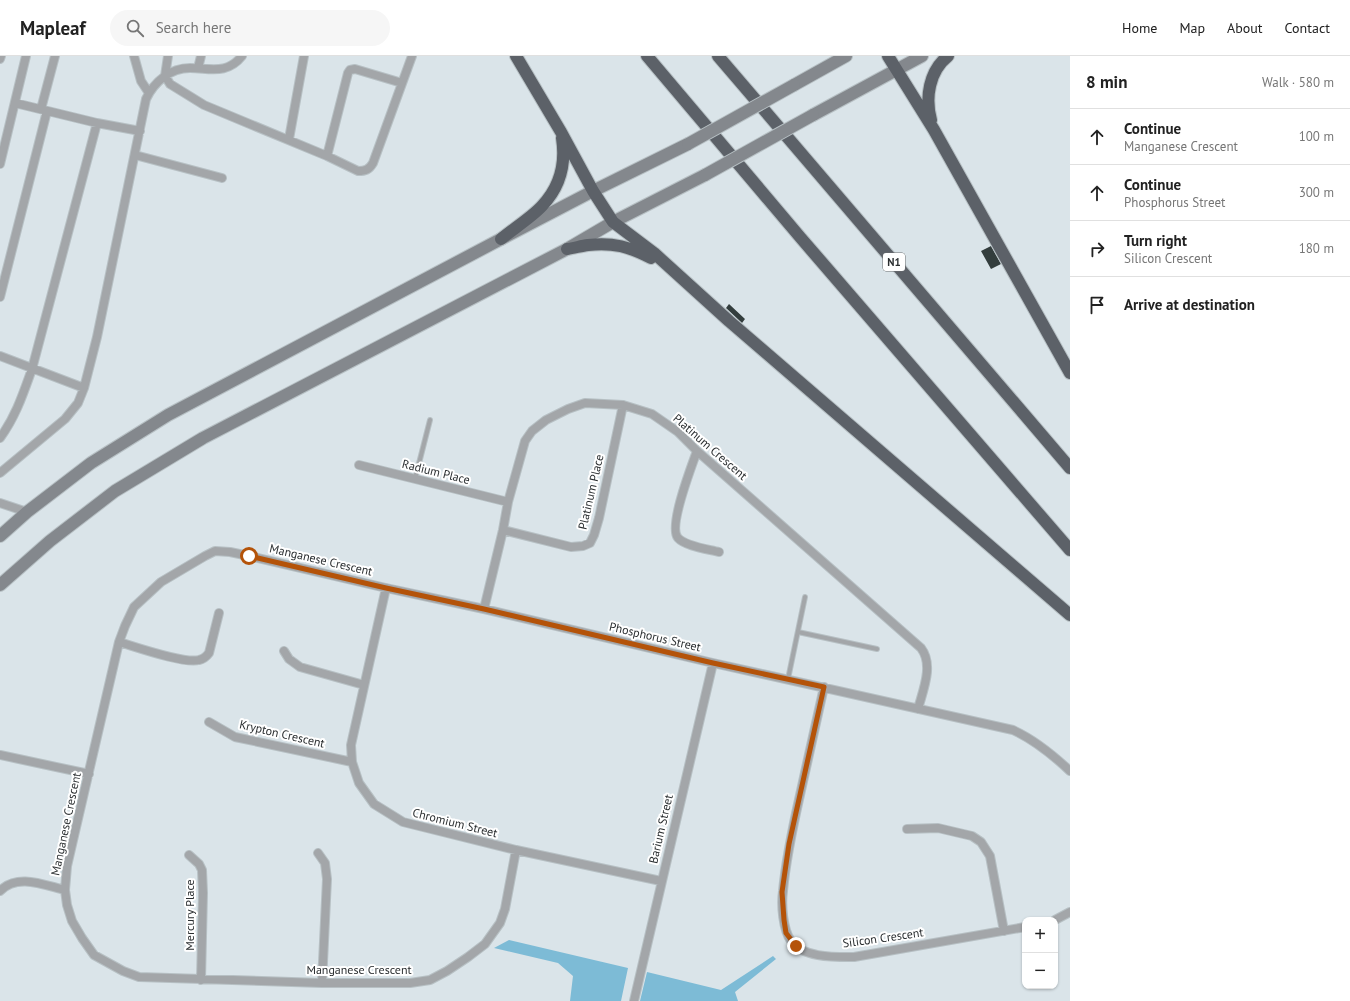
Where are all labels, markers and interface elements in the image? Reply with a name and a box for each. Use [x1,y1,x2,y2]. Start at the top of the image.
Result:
search box [110,10,390,46]
text: Mapleaf [20,16,86,40]
icon: search [124,17,146,39]
text: Search here [156,18,231,37]
text: Home [1122,19,1157,37]
text: Map [1179,19,1205,37]
text: About [1227,19,1263,37]
text: Contact [1285,19,1330,37]
text: 8 min [1086,71,1127,93]
text: Walk · 580 m [1262,74,1334,91]
text: Continue [1124,119,1181,138]
icon: ahead [1086,126,1108,148]
text: 100 m [1299,128,1334,145]
text: Manganese Crescent [1124,138,1238,155]
text: Continue [1124,175,1181,194]
icon: ahead [1086,182,1108,204]
text: 300 m [1299,184,1334,201]
text: Phosphorus Street [1124,194,1226,211]
text: Turn right [1124,231,1187,250]
icon: right [1086,238,1108,260]
text: 180 m [1299,240,1334,257]
text: Silicon Crescent [1124,250,1212,267]
road number: N1 [883,253,905,271]
icon: arrive [1086,294,1108,316]
text: Arrive at destination [1124,295,1255,314]
street label: Platinum Crescent [670,410,750,483]
street label: Platinum Place [575,453,606,531]
street label: Radium Place [401,456,472,487]
street label: Manganese Crescent [268,540,374,579]
route start [240,547,258,565]
street label: Phosphorus Street [608,619,702,654]
street label: Krypton Crescent [238,716,326,751]
street label: Manganese Crescent [47,771,84,877]
street label: Barium Street [645,793,676,865]
street label: Chromium Street [411,805,499,840]
street label: Mercury Place [182,879,197,951]
map controls [1022,917,1058,989]
button: + [1022,917,1058,953]
street label: Silicon Crescent [842,924,924,951]
route end [787,937,805,955]
button: − [1022,953,1058,989]
street label: Manganese Crescent [306,962,412,977]

